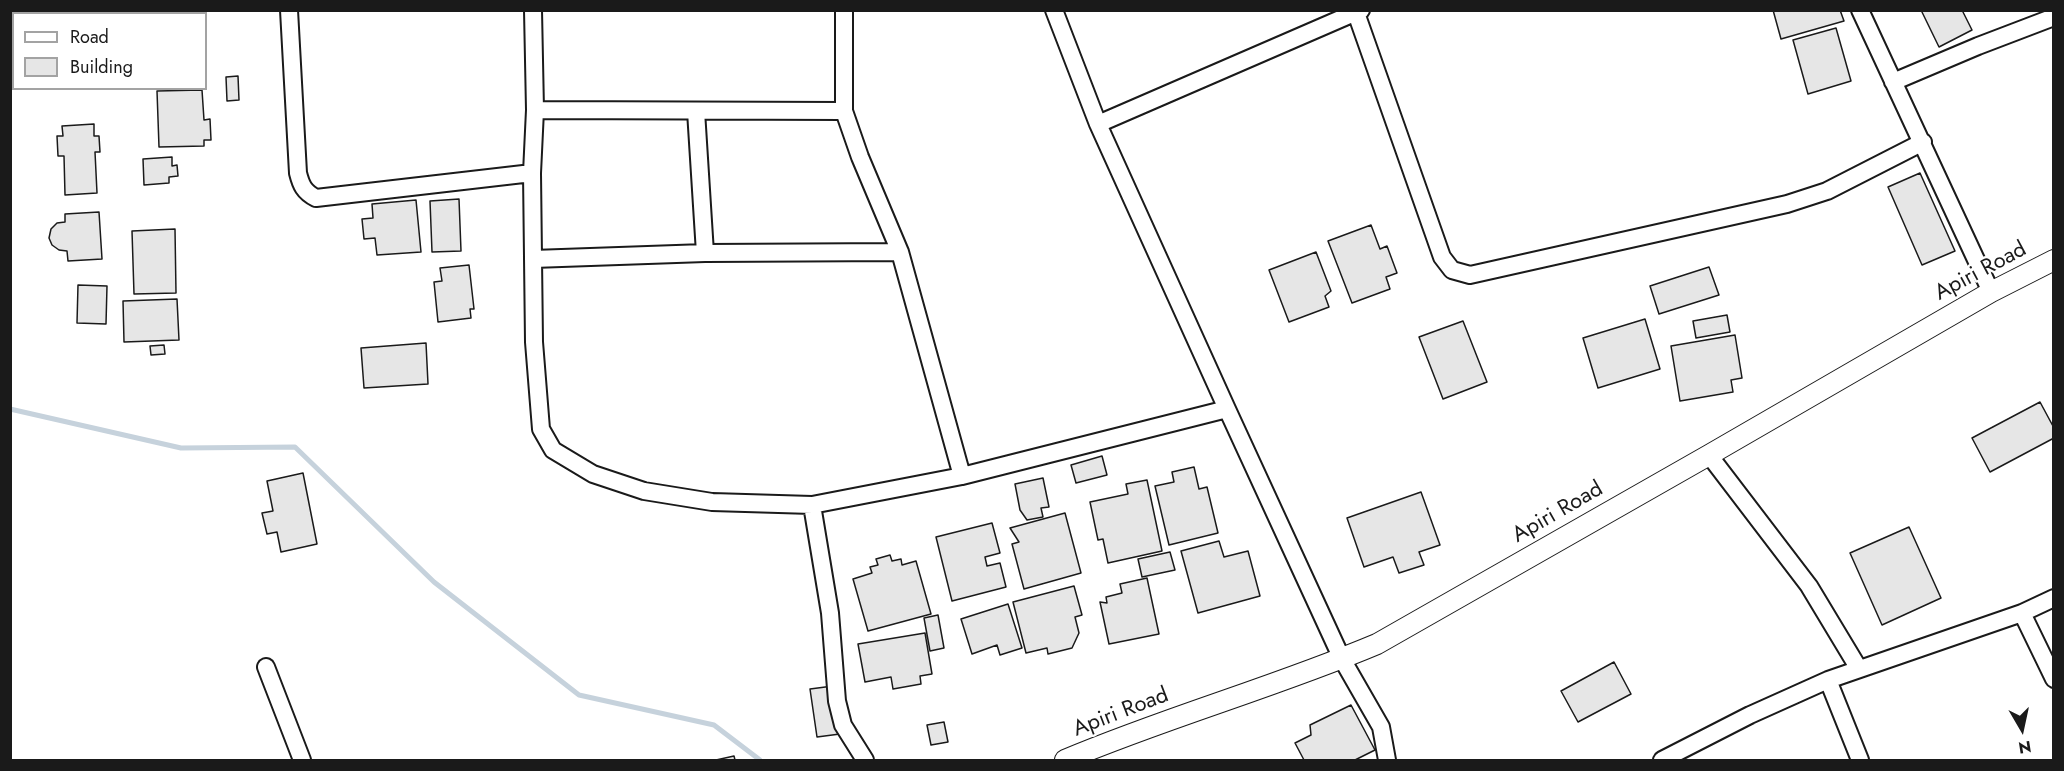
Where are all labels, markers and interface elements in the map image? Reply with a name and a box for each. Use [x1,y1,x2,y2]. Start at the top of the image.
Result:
legend [12,12,207,90]
text: Road [70,24,109,50]
text: Building [70,54,133,80]
street label: Apiri Road [1931,237,2031,307]
street label: Apiri Road [1508,477,1608,549]
street label: Apiri Road [1070,683,1172,743]
north arrow [1992,699,2052,759]
text: N [2017,735,2033,760]

